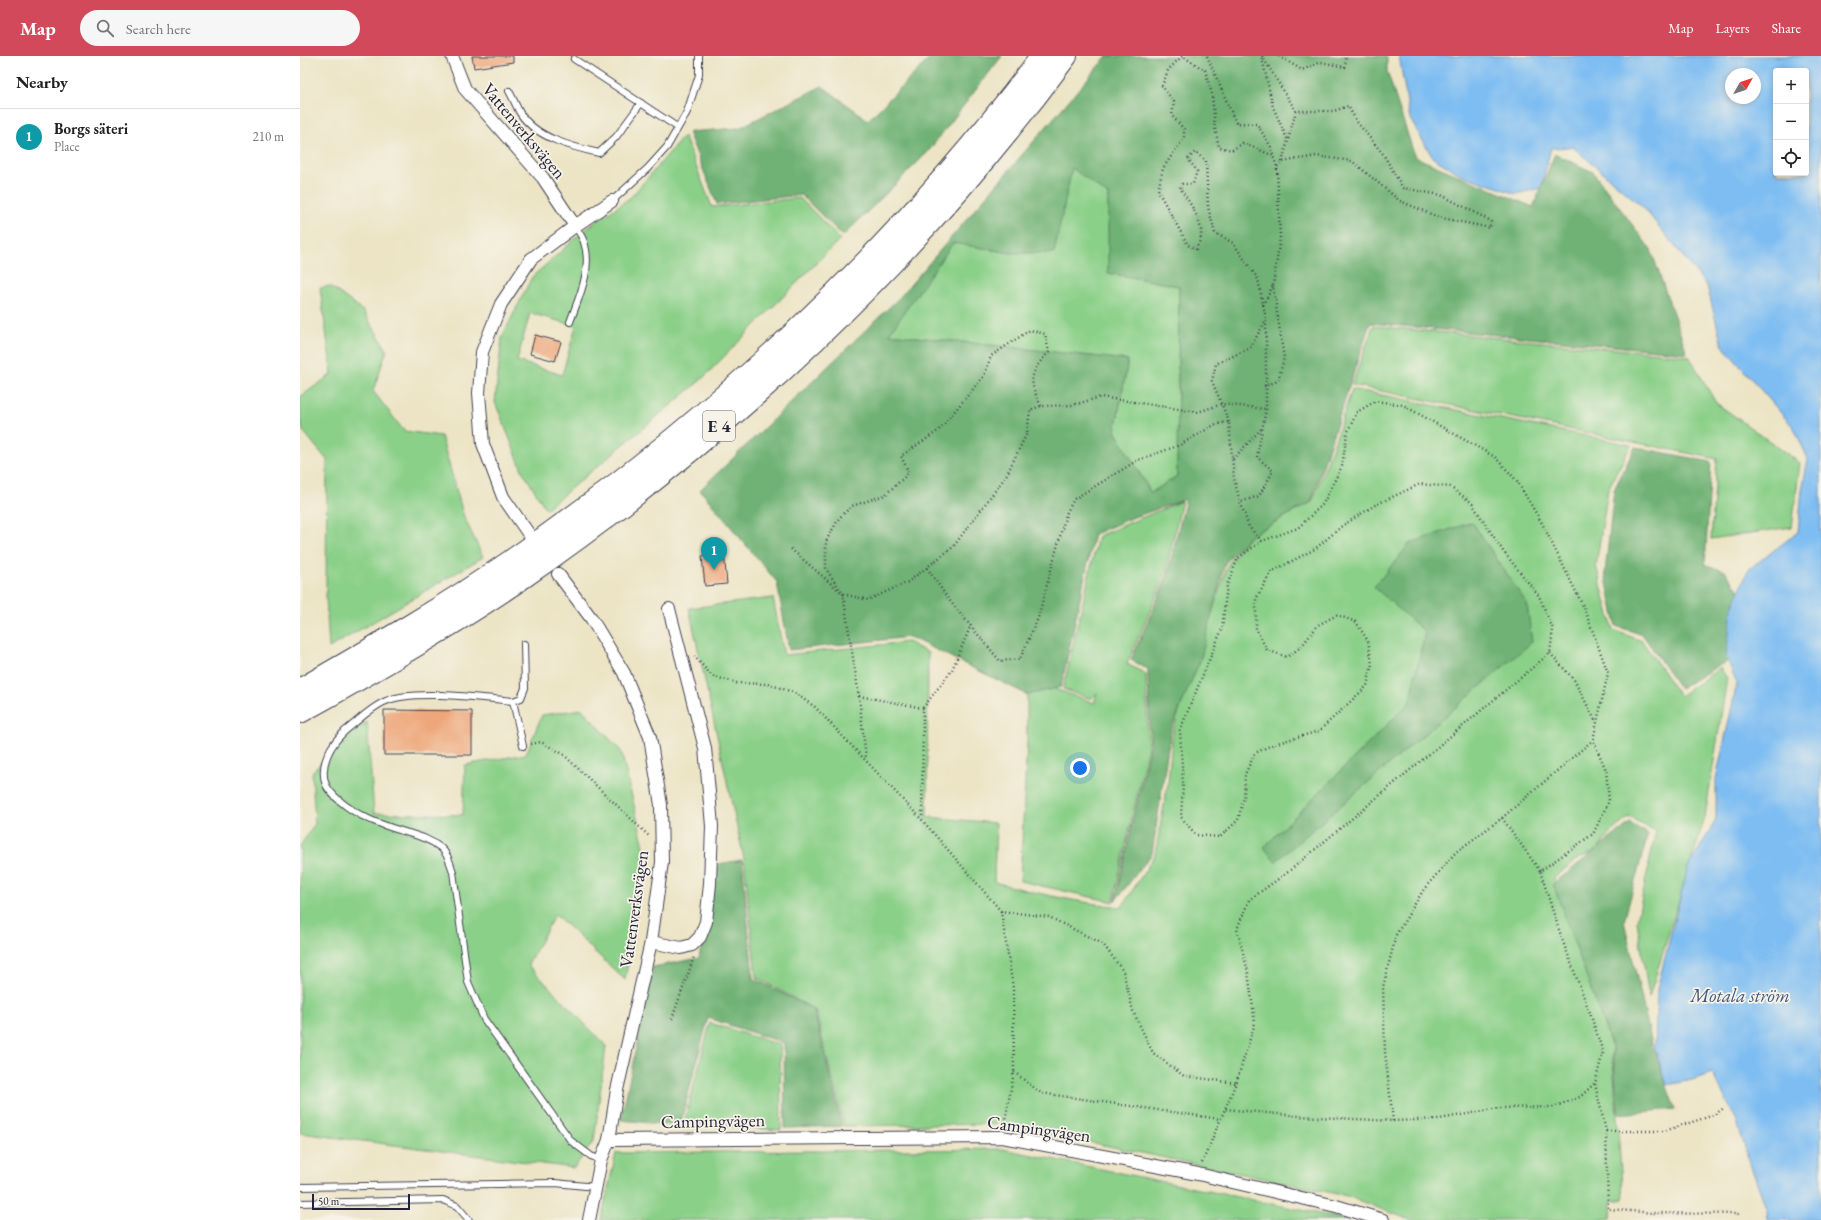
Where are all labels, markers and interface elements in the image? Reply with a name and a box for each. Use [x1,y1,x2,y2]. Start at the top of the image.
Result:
search box [80,10,360,46]
text: Map [20,16,56,41]
icon: search [94,17,116,39]
text: Search here [126,19,191,38]
text: Map [1668,19,1693,37]
text: Layers [1715,19,1750,37]
text: Share [1772,19,1801,37]
north arrow [1725,68,1761,104]
map controls [1773,68,1809,176]
button: + [1773,68,1809,104]
text: Nearby [16,71,68,93]
street label: Vattenverksvägen [477,78,572,184]
button: − [1773,104,1809,140]
text: Borgs säteri [54,119,128,138]
text: 1 [26,128,32,145]
text: 210 m [253,128,284,145]
text: Place [54,138,80,155]
button: locate [1773,140,1809,176]
road number: E 4 [703,411,735,441]
pin: 1 [701,537,727,570]
your location [1070,758,1090,778]
street label: Vattenverksvägen [614,848,653,969]
water label: Motala ström [1689,983,1790,1008]
street label: Campingvägen [661,1108,766,1133]
street label: Campingvägen [986,1110,1093,1147]
scale bar [312,1192,410,1211]
text: 50 m [318,1194,339,1208]

